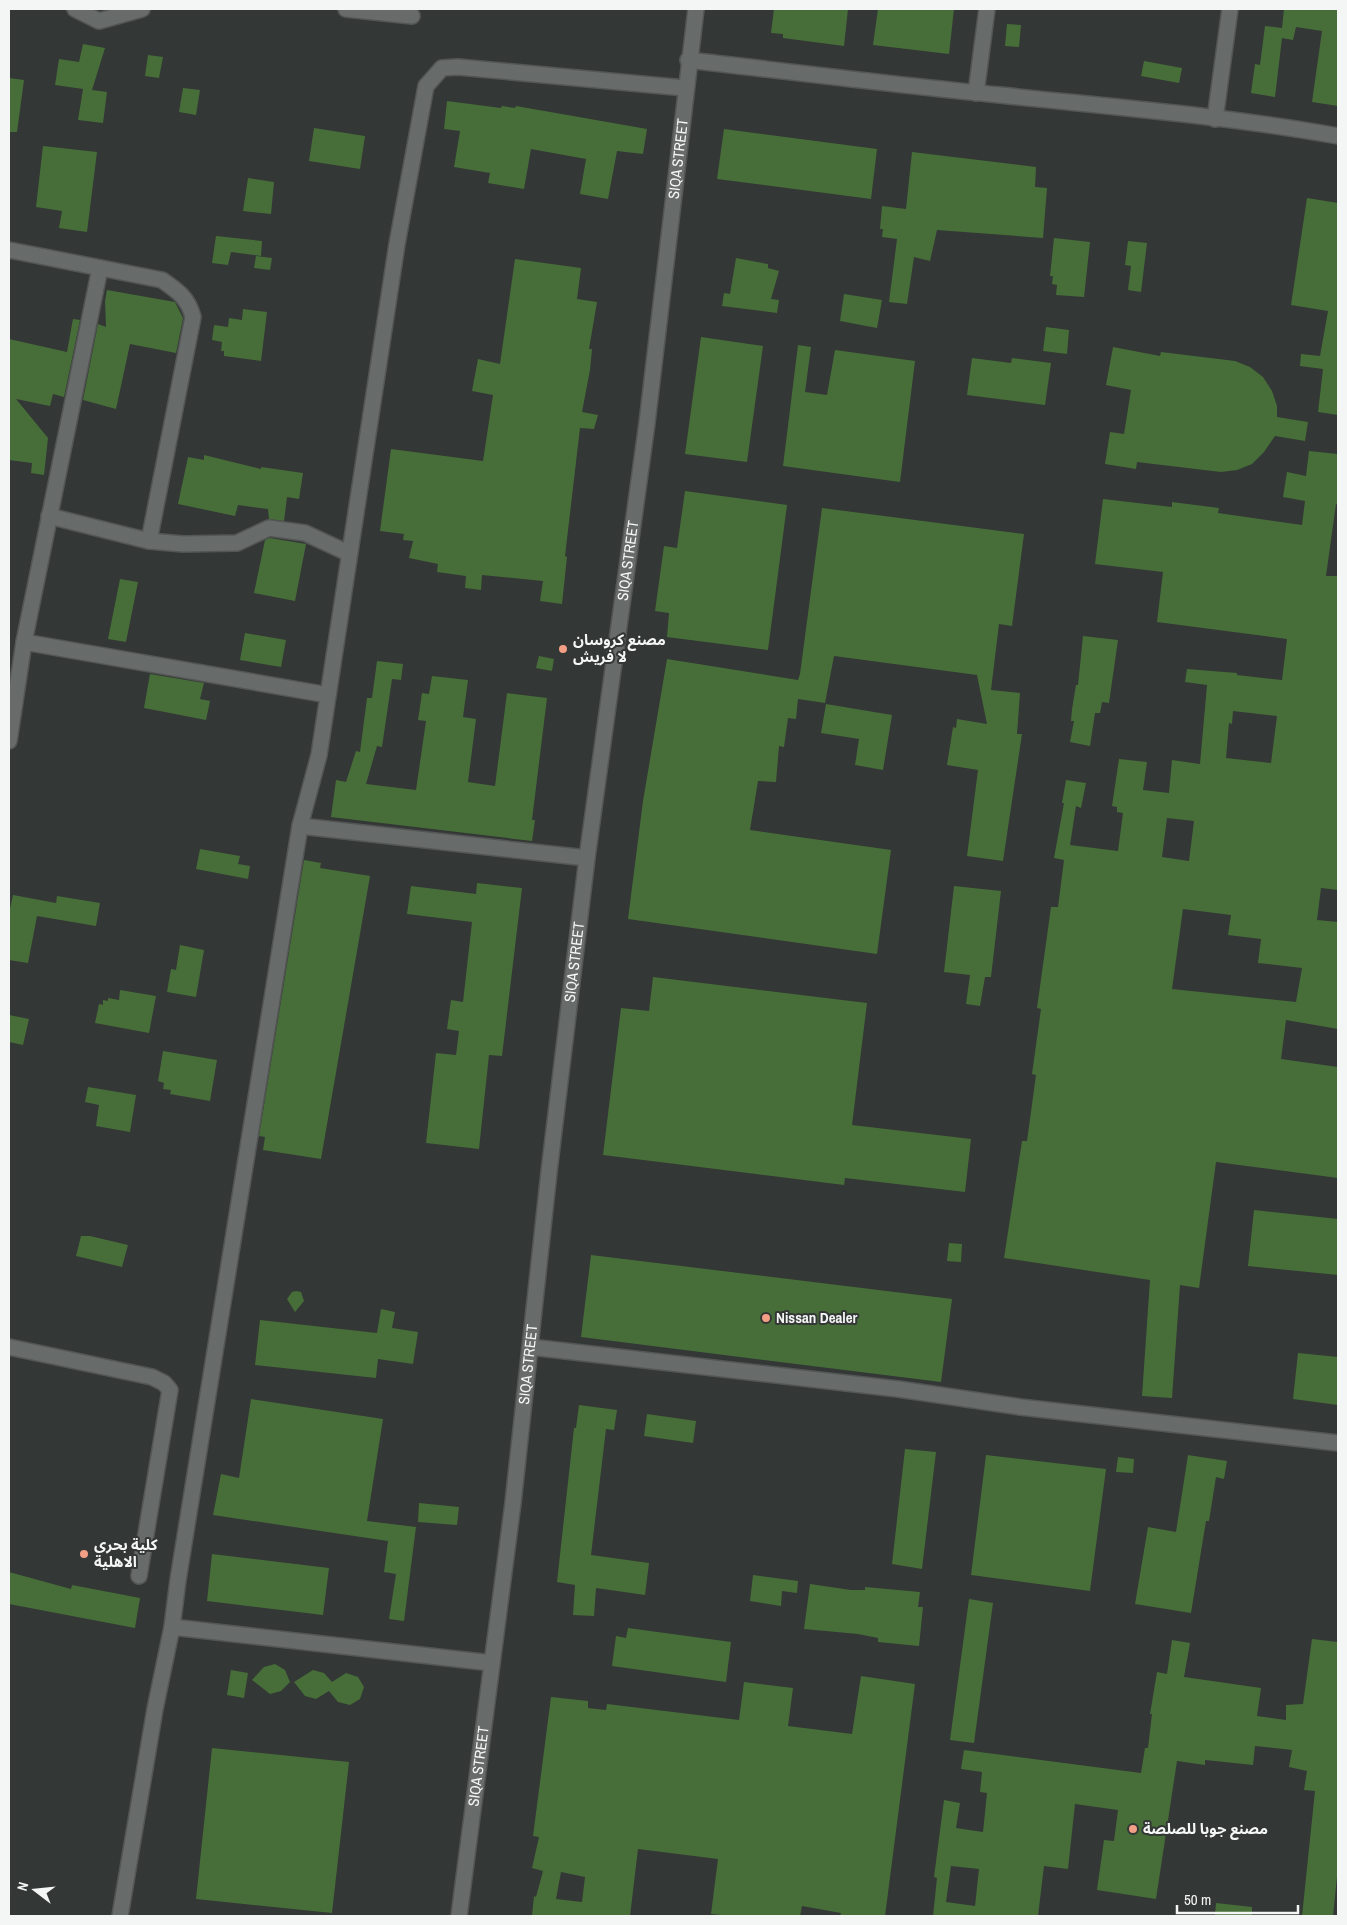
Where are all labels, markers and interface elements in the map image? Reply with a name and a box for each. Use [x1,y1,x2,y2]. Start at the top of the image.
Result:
street label: SIQA STREET [663,117,693,200]
street label: SIQA STREET [612,519,644,602]
place label: مصنع كروسان لا فريش [573,629,666,667]
marker: مصنع كروسان لا فريش [557,643,569,655]
street label: SIQA STREET [559,920,589,1003]
place label: Nissan Dealer [776,1307,858,1328]
marker: Nissan Dealer [760,1312,772,1324]
street label: SIQA STREET [513,1323,542,1406]
place label: كلية بحري الاهلية [94,1534,158,1572]
marker: كلية بحري الاهلية [78,1548,90,1560]
street label: SIQA STREET [462,1724,494,1808]
place label: مصنع جوبا للصلصة [1143,1818,1268,1840]
marker: مصنع جوبا للصلصة [1127,1823,1139,1835]
north arrow [10,1865,60,1915]
text: N [13,1880,32,1893]
scale bar [1177,1882,1298,1914]
text: 50 m [1184,1889,1211,1910]

